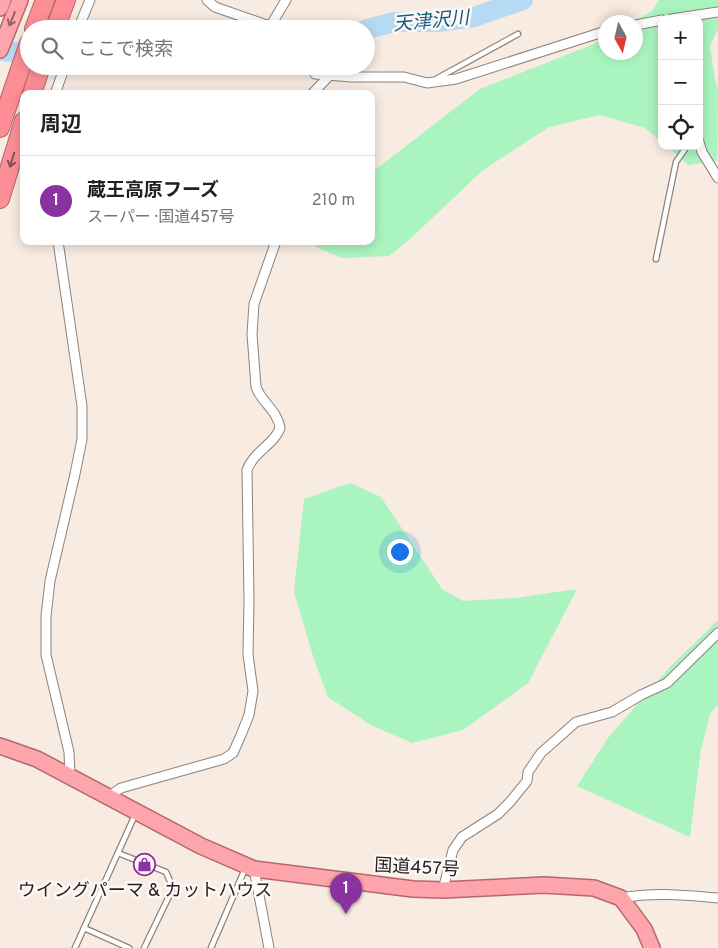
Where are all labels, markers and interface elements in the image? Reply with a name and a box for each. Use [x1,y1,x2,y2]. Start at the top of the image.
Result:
water label: 天津沢川 [392,7,472,37]
one-way arrow [7,10,16,26]
north arrow [598,15,643,60]
map controls [658,15,703,150]
button: + [658,15,703,60]
search box [20,20,375,75]
icon: search [38,34,66,62]
text: ここで検索 [78,38,173,62]
button: − [658,60,703,105]
button: locate [658,105,703,150]
text: 周辺 [40,112,82,139]
one-way arrow [6,152,16,168]
text: 蔵王高原フーズ [87,179,219,203]
text: 1 [53,191,59,211]
text: 210 m [312,191,355,211]
text: スーパー · 国道457号 [87,208,234,228]
your location [387,539,413,565]
shop icon: ウイングパーマ & カットハウス [133,853,157,877]
street label: 国道457号 [374,855,460,882]
pin: 1 [330,873,362,914]
place label: ウイングパーマ & カットハウス [18,880,272,903]

